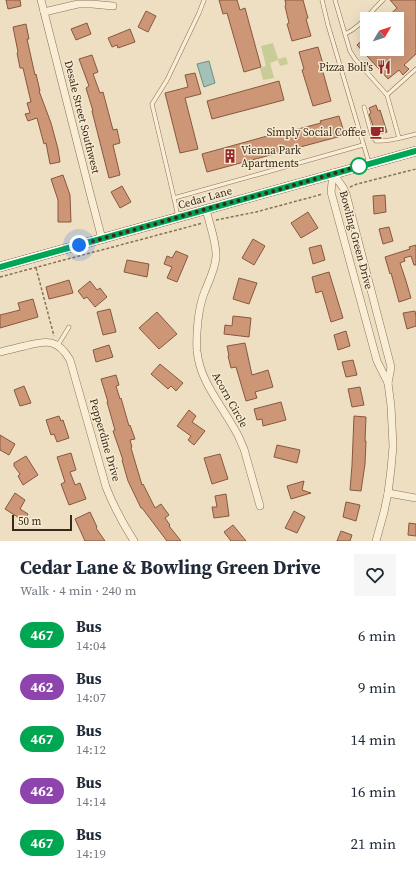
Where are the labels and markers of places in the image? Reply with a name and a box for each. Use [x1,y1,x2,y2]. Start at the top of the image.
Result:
restaurant icon: Pizza Boli's [376,59,392,75]
place label: Pizza Boli's [319,60,373,75]
cafe icon: Simply Social Coffee [369,124,385,140]
place label: Simply Social Coffee [267,125,366,140]
place label: Vienna Park Apartments [241,143,302,171]
building icon: Vienna Park Apartments [222,148,238,164]
unlabelled marker [350,157,368,175]

